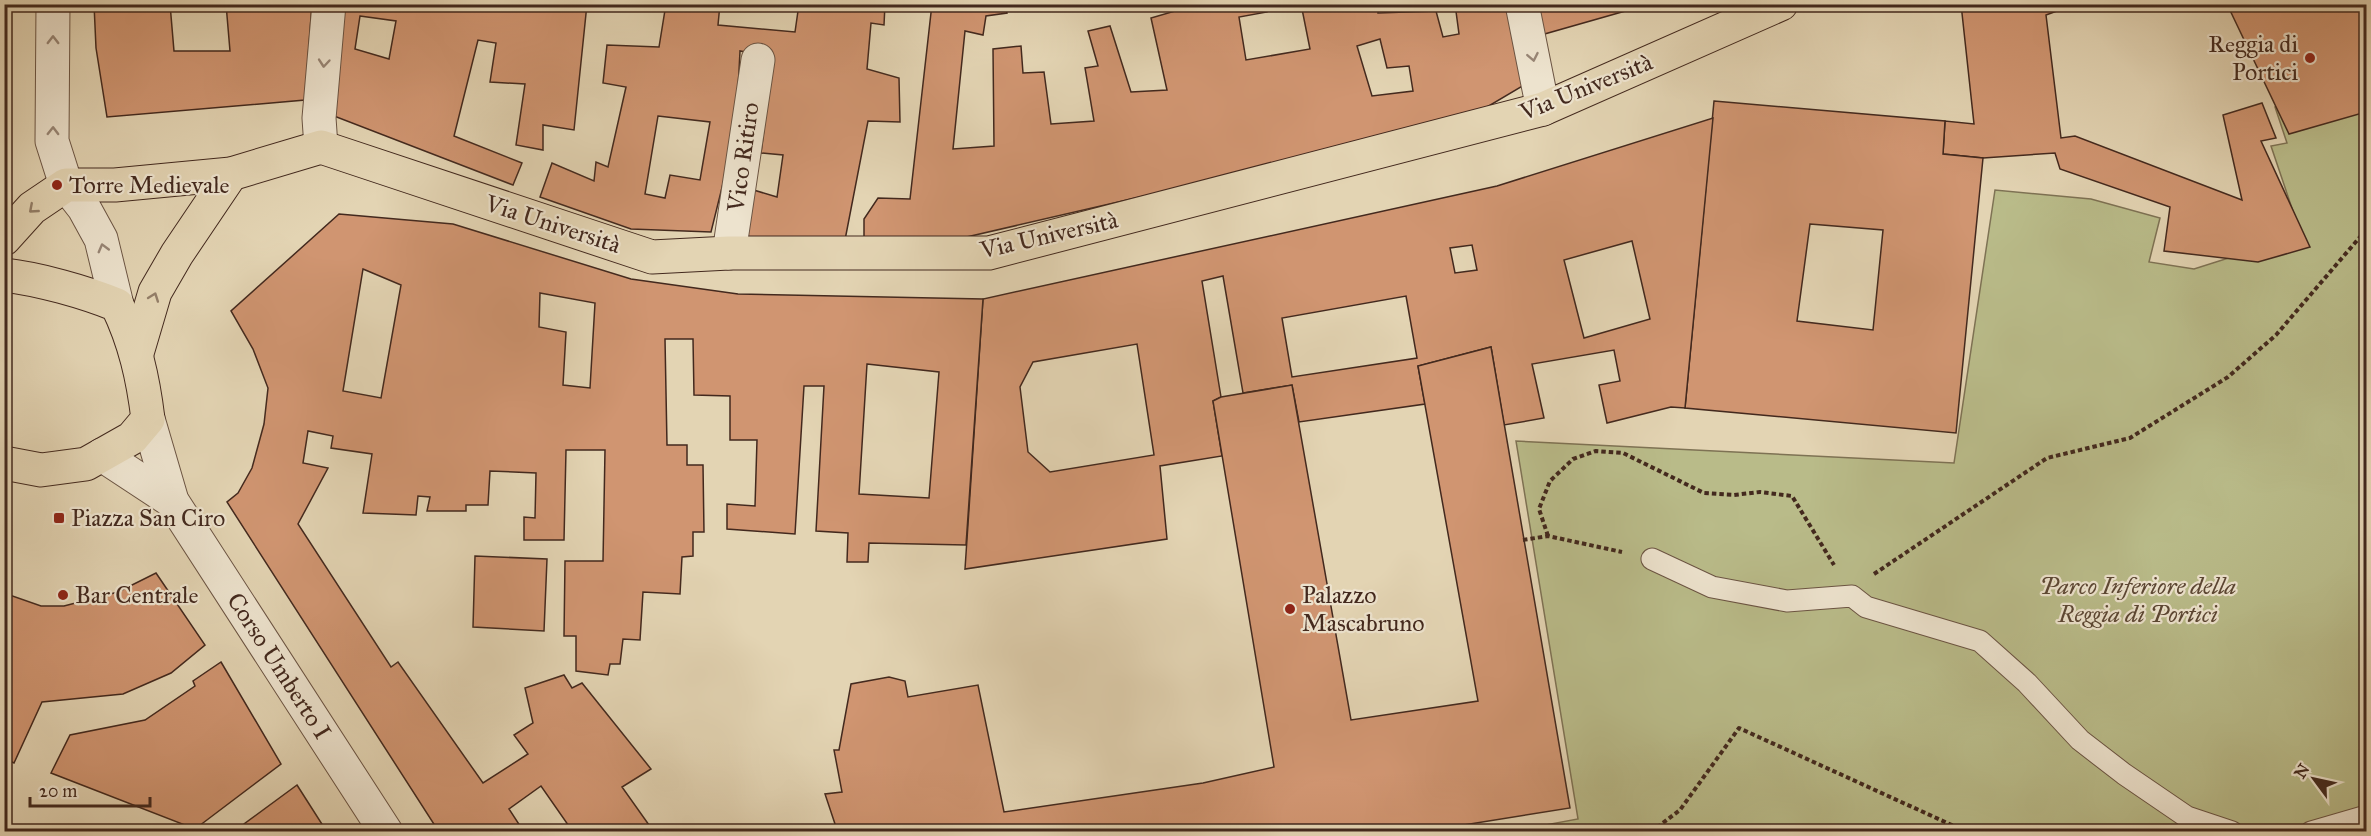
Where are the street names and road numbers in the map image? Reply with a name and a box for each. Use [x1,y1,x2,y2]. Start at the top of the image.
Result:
street label: Via Università [1514,46,1657,128]
street label: Vico Ritiro [720,100,766,215]
street label: Via Università [481,188,625,260]
street label: Via Università [976,204,1122,266]
street label: Corso Umberto I [220,587,338,745]

